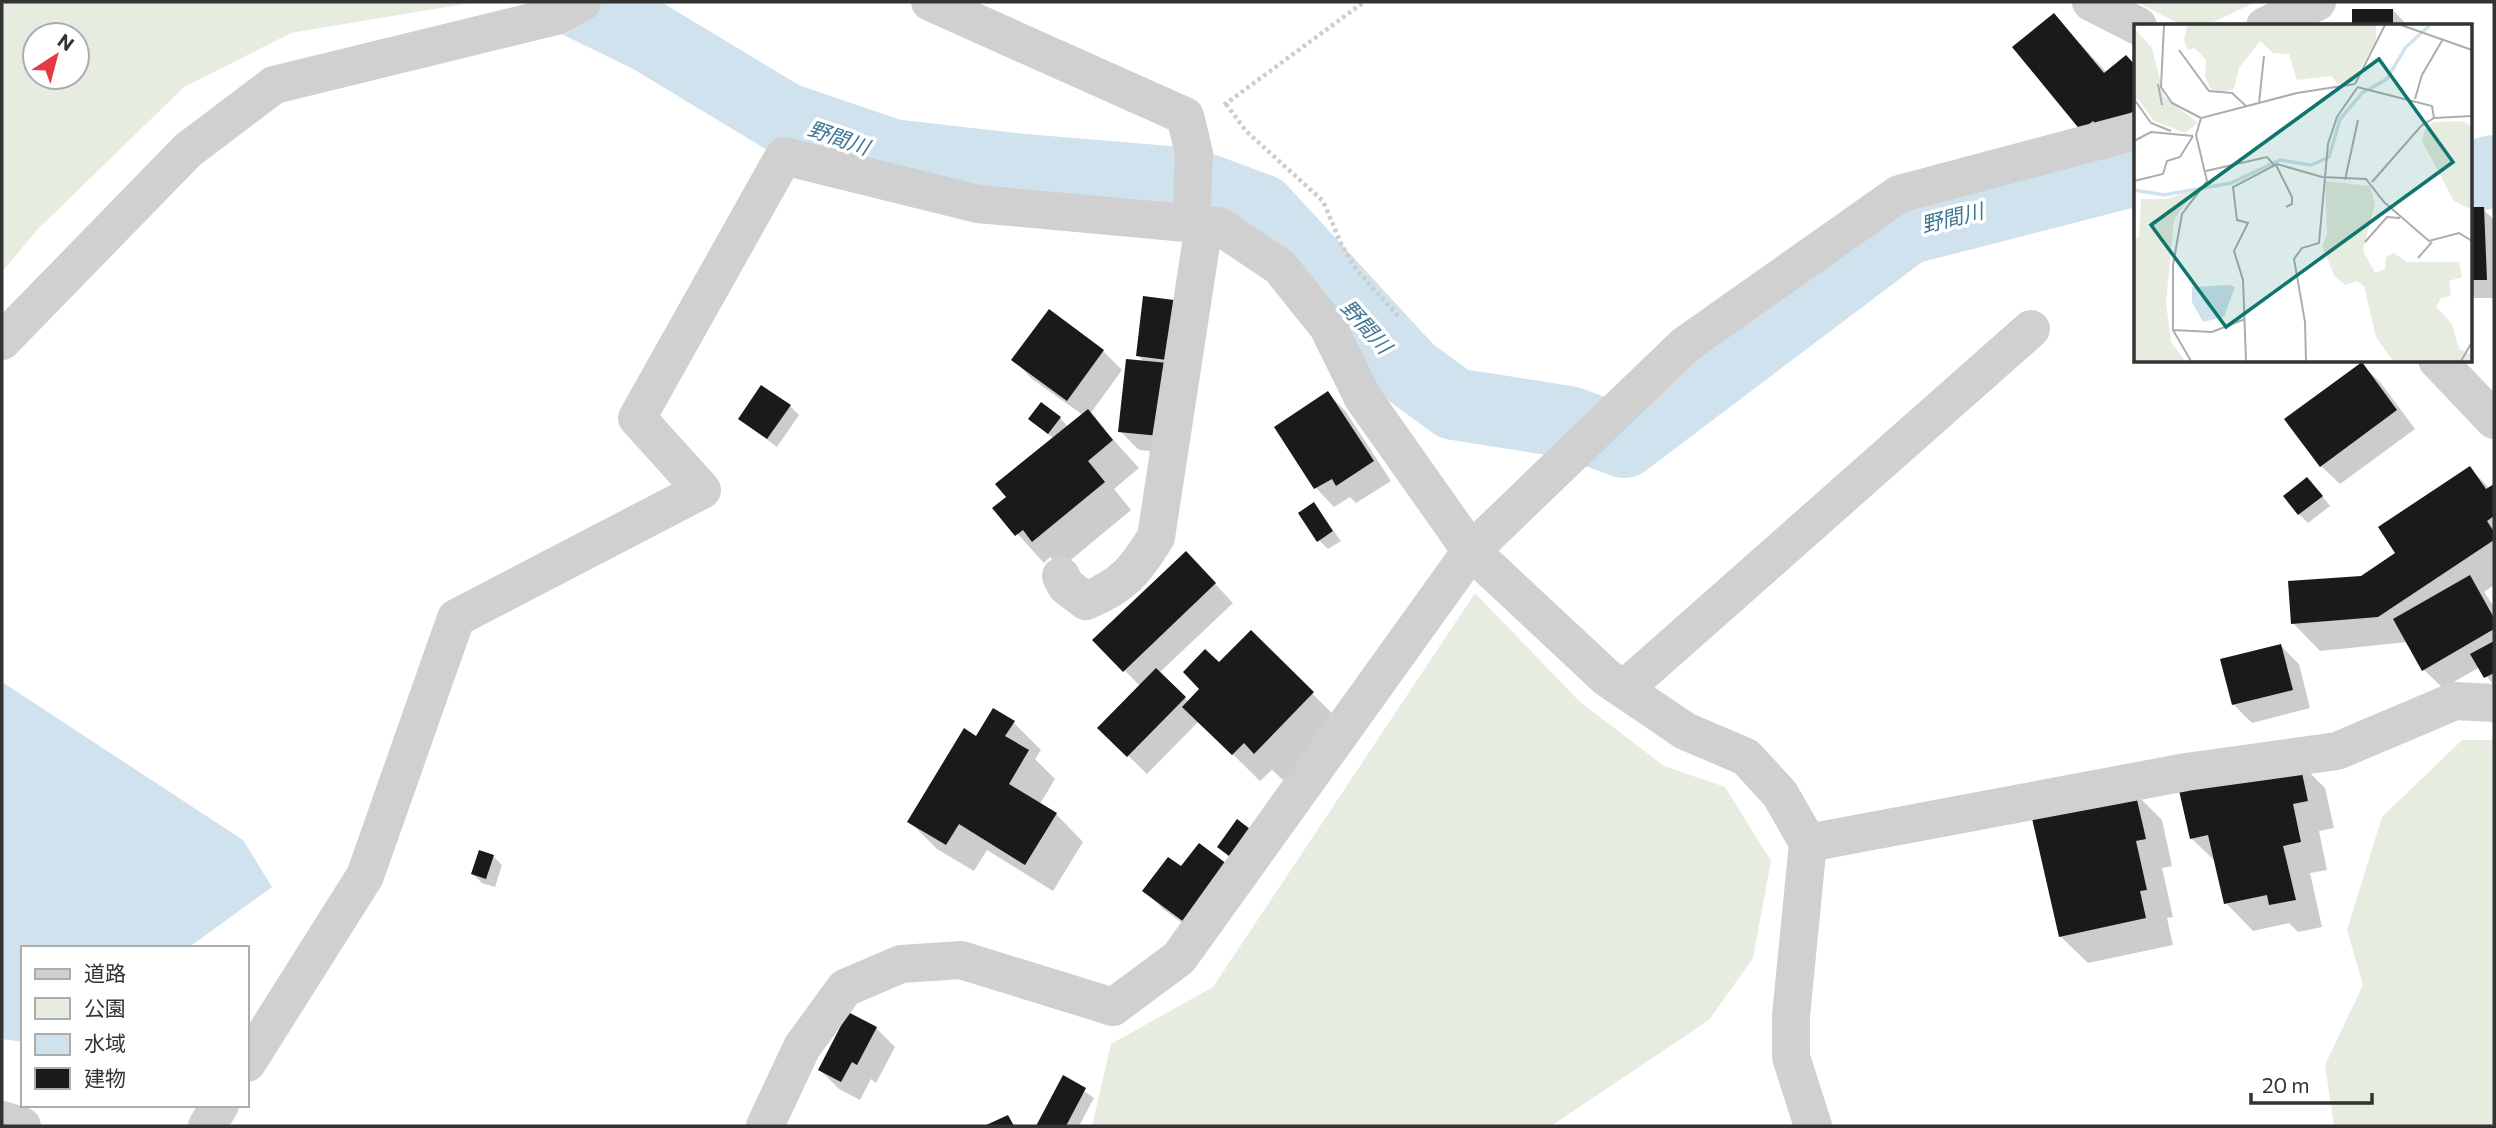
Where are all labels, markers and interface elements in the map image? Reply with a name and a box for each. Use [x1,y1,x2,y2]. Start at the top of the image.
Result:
north arrow [21,21,91,91]
inset map [2134,24,2472,362]
text: N [54,28,79,55]
water label: 野間川 [805,115,875,160]
water label: 野間川 [1918,197,1988,237]
water label: 野間川 [1337,294,1399,359]
legend [21,946,248,1107]
text: 道路 [84,960,126,985]
text: 公園 [84,995,126,1020]
text: 水域 [84,1030,126,1055]
scale bar [2251,1062,2372,1106]
text: 建物 [84,1065,126,1090]
text: 20 m [2262,1072,2310,1097]

